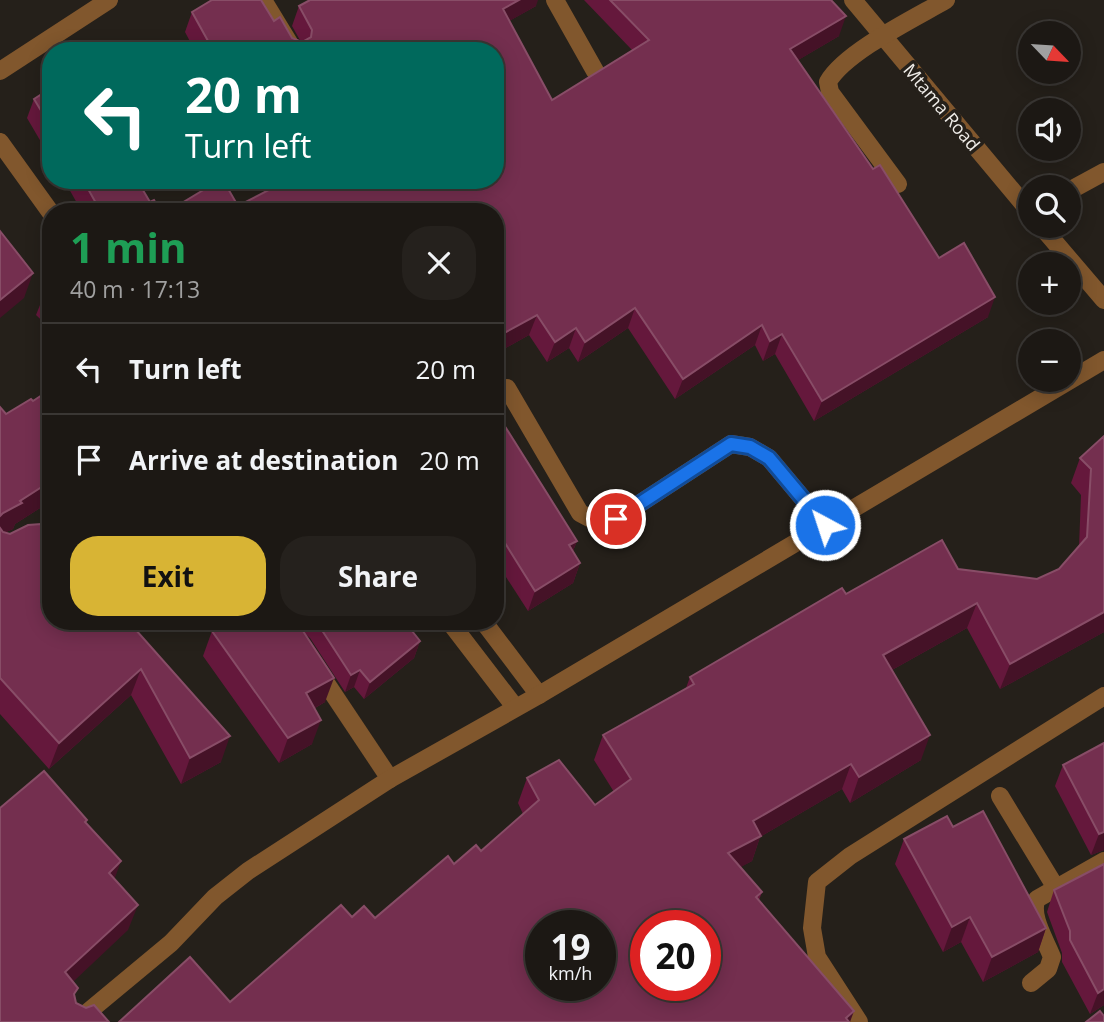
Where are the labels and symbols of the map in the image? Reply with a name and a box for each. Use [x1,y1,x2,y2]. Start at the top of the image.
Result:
north arrow [1018,21,1082,84]
street label: Mtama Road [898,58,986,156]
position arrow [788,488,862,562]
pin [586,489,646,549]
speed limit sign: 20 [630,910,721,1001]

